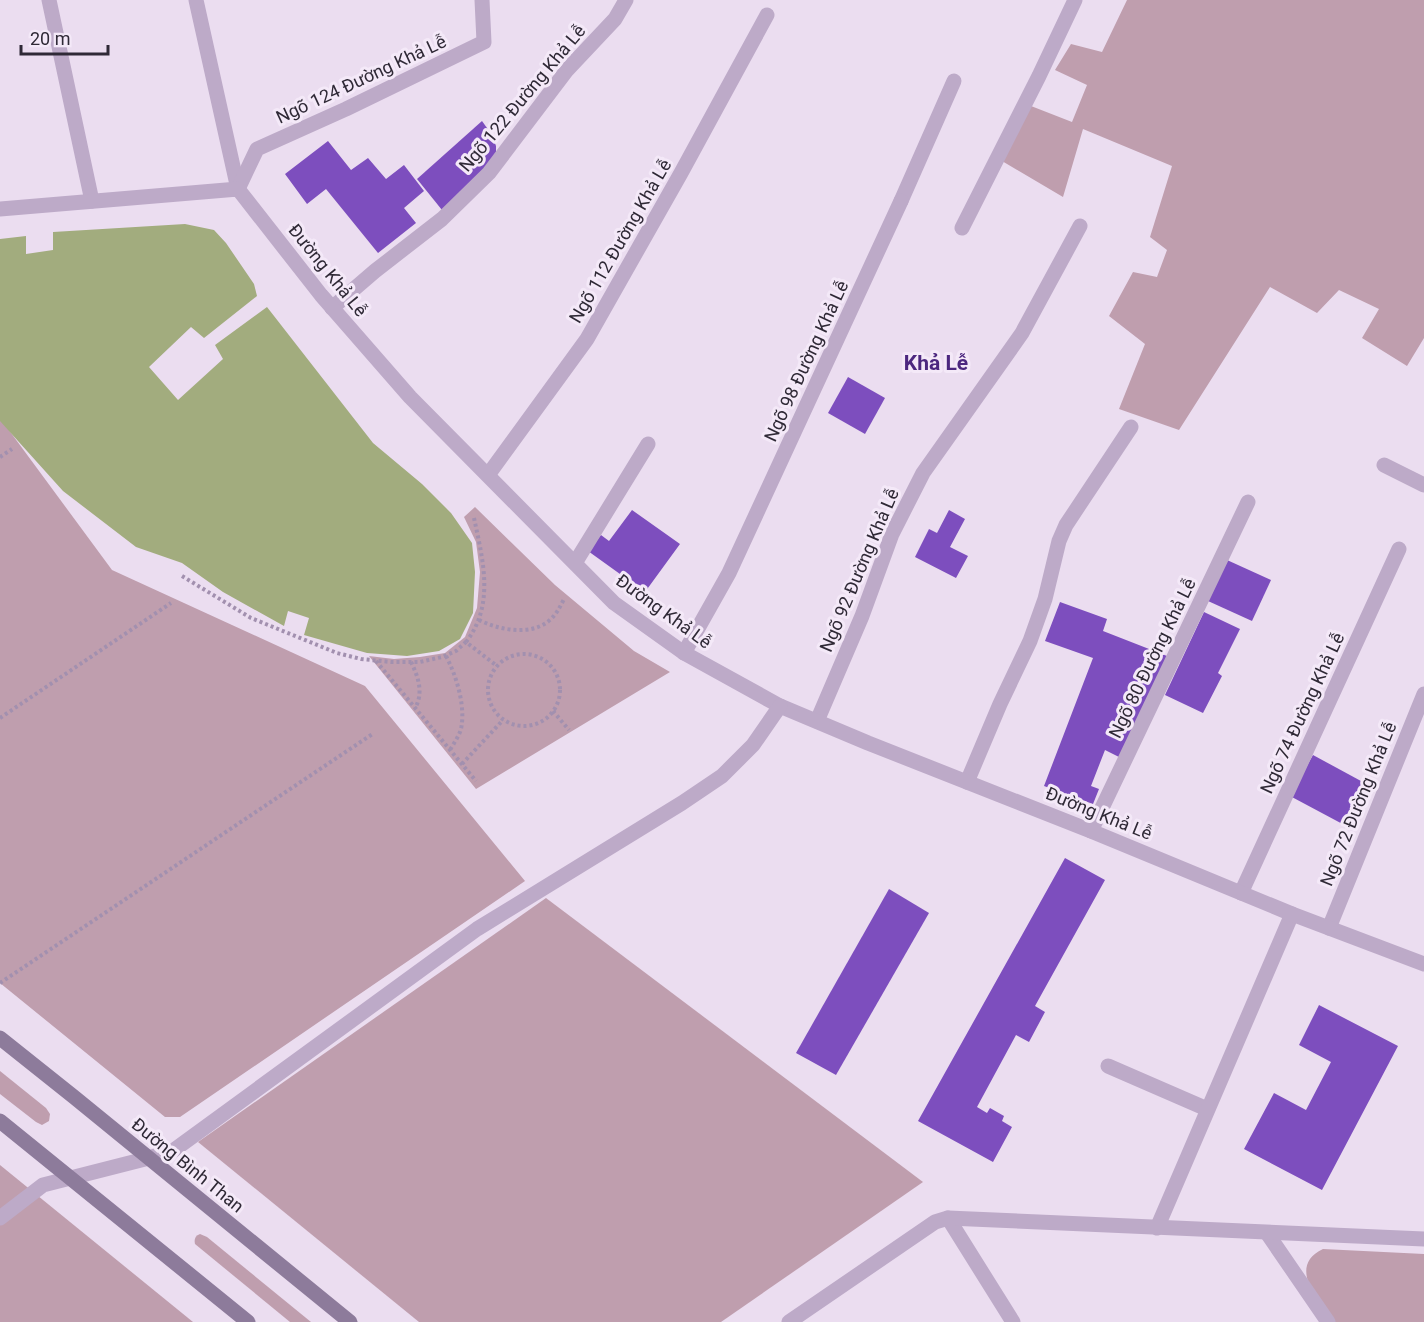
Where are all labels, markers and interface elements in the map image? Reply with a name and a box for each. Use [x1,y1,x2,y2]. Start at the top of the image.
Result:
scale bar [21,18,108,56]
street label: Ngõ 122 Đường Khả Lễ [454,20,590,176]
text: 20 m [30,28,70,49]
street label: Ngõ 124 Đường Khả Lễ [273,30,449,128]
street label: Ngõ 112 Đường Khả Lễ [565,156,675,326]
street label: Đường Khả Lễ [284,220,372,320]
street label: Ngõ 98 Đường Khả Lễ [759,277,853,445]
district label: Khả Lễ [904,351,968,375]
street label: Ngõ 92 Đường Khả Lễ [815,485,903,655]
street label: Đường Khả Lễ [612,569,716,653]
street label: Ngõ 80 Đường Khả Lễ [1104,575,1200,741]
street label: Ngõ 74 Đường Khả Lễ [1255,629,1349,797]
street label: Ngõ 72 Đường Khả Lễ [1315,719,1401,889]
street label: Đường Khả Lễ [1043,782,1155,844]
street label: Đường Bình Than [128,1113,248,1217]

